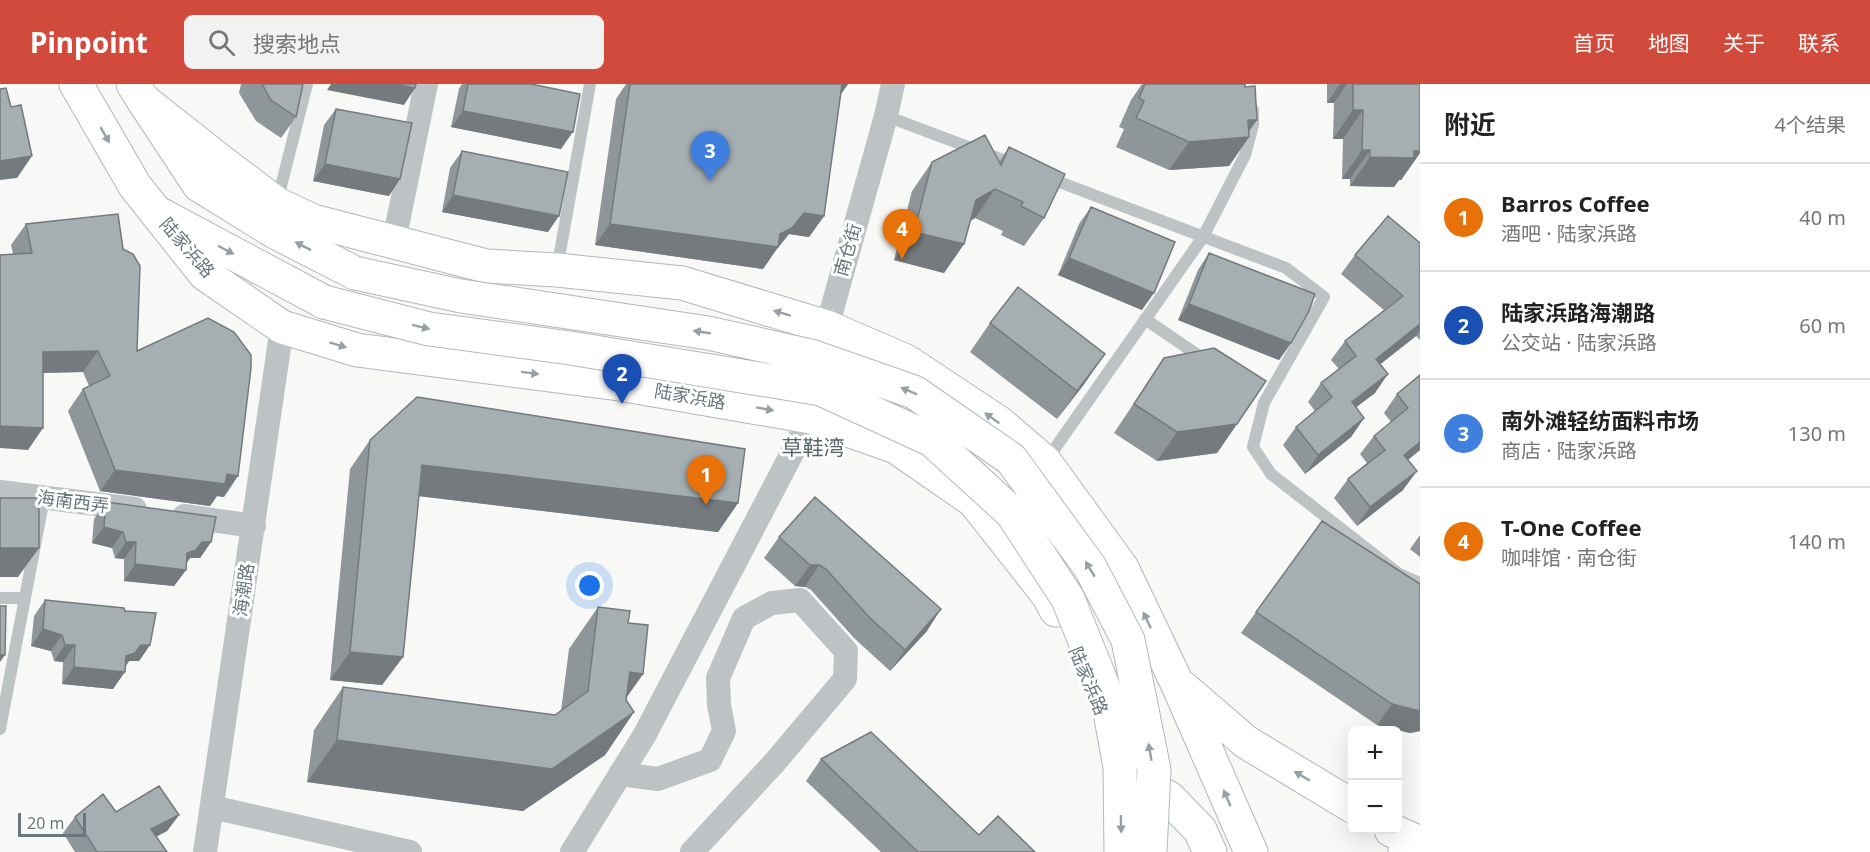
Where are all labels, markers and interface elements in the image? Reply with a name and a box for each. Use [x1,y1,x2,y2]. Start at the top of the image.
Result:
search box [184,15,604,69]
text: Pinpoint [30,23,148,61]
icon: search [205,26,238,59]
text: 搜索地点 [253,28,341,58]
text: 首页 [1573,29,1615,57]
text: 地图 [1648,29,1690,57]
text: 关于 [1723,29,1765,57]
text: 联系 [1798,29,1840,57]
text: 附近 [1444,106,1496,142]
text: 4个结果 [1775,111,1846,138]
one-way arrow [100,127,111,143]
pin: 3 [690,132,730,181]
text: Barros Coffee [1501,188,1650,218]
text: 1 [1458,204,1469,231]
text: 40 m [1799,204,1846,231]
pin: 4 [882,210,922,259]
street label: 陆家浜路 [155,212,220,282]
street label: 南仓街 [828,220,866,279]
text: 酒吧 · 陆家浜路 [1501,220,1637,247]
one-way arrow [295,241,312,251]
one-way arrow [217,245,234,255]
text: 陆家浜路海潮路 [1501,297,1655,327]
one-way arrow [773,308,791,317]
text: 2 [1458,312,1469,339]
text: 60 m [1799,312,1846,339]
one-way arrow [412,322,430,332]
one-way arrow [692,327,711,336]
text: 公交站 · 陆家浜路 [1501,329,1657,356]
one-way arrow [329,340,347,350]
pin: 2 [602,354,642,404]
one-way arrow [521,369,540,378]
street label: 陆家浜路 [653,378,728,414]
one-way arrow [900,386,918,396]
one-way arrow [755,405,774,414]
text: 南外滩轻纺面料市场 [1501,405,1699,435]
one-way arrow [985,412,1001,424]
text: 3 [1458,420,1469,447]
text: 130 m [1788,420,1846,447]
district label: 草鞋湾 [782,433,845,461]
text: 商店 · 陆家浜路 [1501,437,1637,464]
pin: 1 [686,456,726,505]
street label: 海南西弄 [36,485,110,517]
text: T-One Coffee [1501,512,1642,542]
text: 4 [1458,528,1469,555]
text: 140 m [1788,528,1846,555]
text: 咖啡馆 · 南仓街 [1501,544,1637,571]
street label: 海潮路 [227,561,259,618]
one-way arrow [1085,561,1096,577]
your location [575,571,604,600]
one-way arrow [1143,612,1152,629]
street label: 陆家浜路 [1064,643,1114,718]
map controls [1348,726,1402,834]
button: + [1348,726,1402,780]
one-way arrow [1145,742,1154,761]
one-way arrow [1294,771,1310,782]
button: − [1348,780,1402,834]
one-way arrow [1222,789,1232,807]
scale bar [18,810,86,838]
text: 20 m [27,812,64,834]
one-way arrow [1116,815,1125,834]

